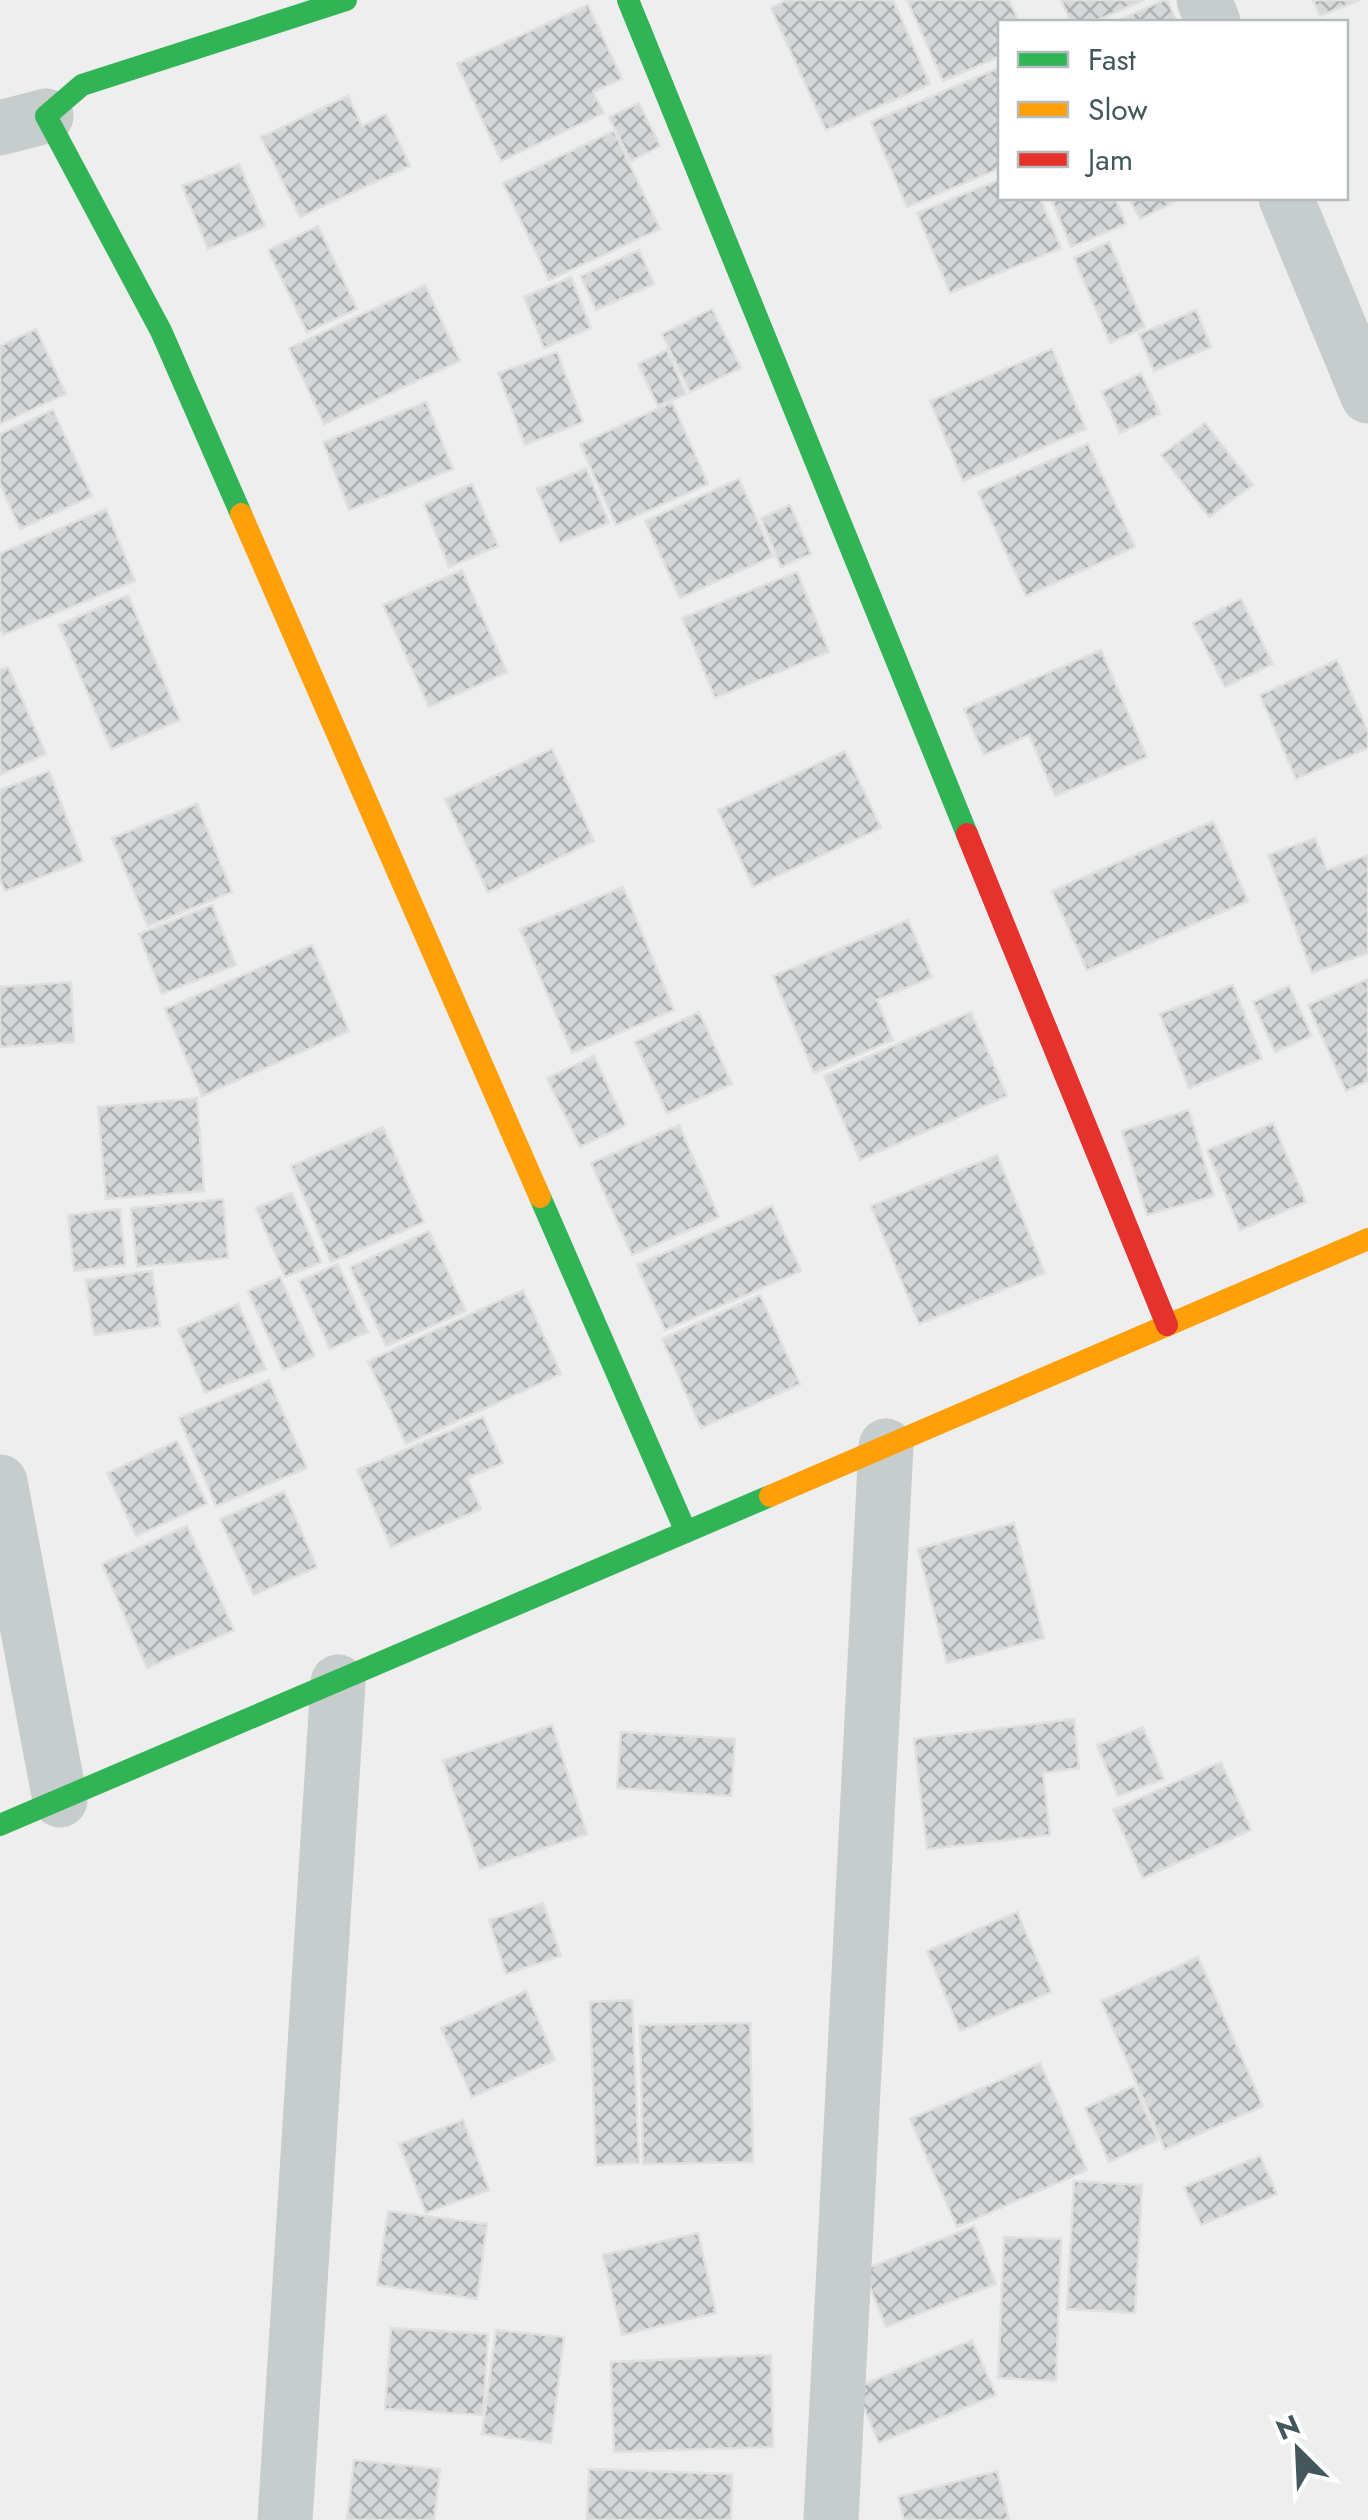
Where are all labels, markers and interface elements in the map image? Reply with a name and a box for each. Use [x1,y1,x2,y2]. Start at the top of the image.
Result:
legend [998,20,1348,200]
text: Fast [1088,38,1137,81]
text: Slow [1088,88,1148,131]
text: Jam [1084,138,1133,181]
north arrow [1248,2400,1348,2500]
text: N [1270,2404,1307,2451]

